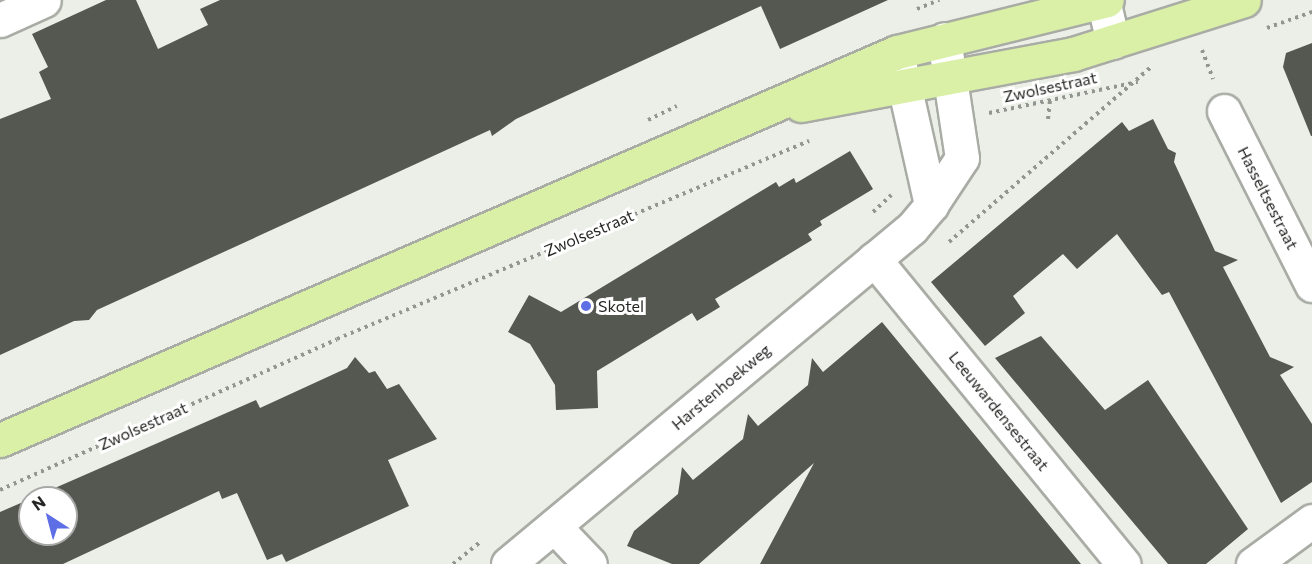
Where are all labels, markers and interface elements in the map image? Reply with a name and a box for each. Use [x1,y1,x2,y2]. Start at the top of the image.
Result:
street label: Zwolsestraat [1001,68,1099,106]
street label: Hasseltsestraat [1234,143,1302,253]
street label: Zwolsestraat [541,206,637,260]
place label: Skotel [598,296,644,316]
marker: Skotel [579,299,593,313]
street label: Harstenhoekweg [668,340,774,434]
street label: Leeuwardensestraat [945,347,1053,475]
street label: Zwolsestraat [96,398,190,454]
north arrow [18,486,78,546]
text: N [28,491,49,514]

